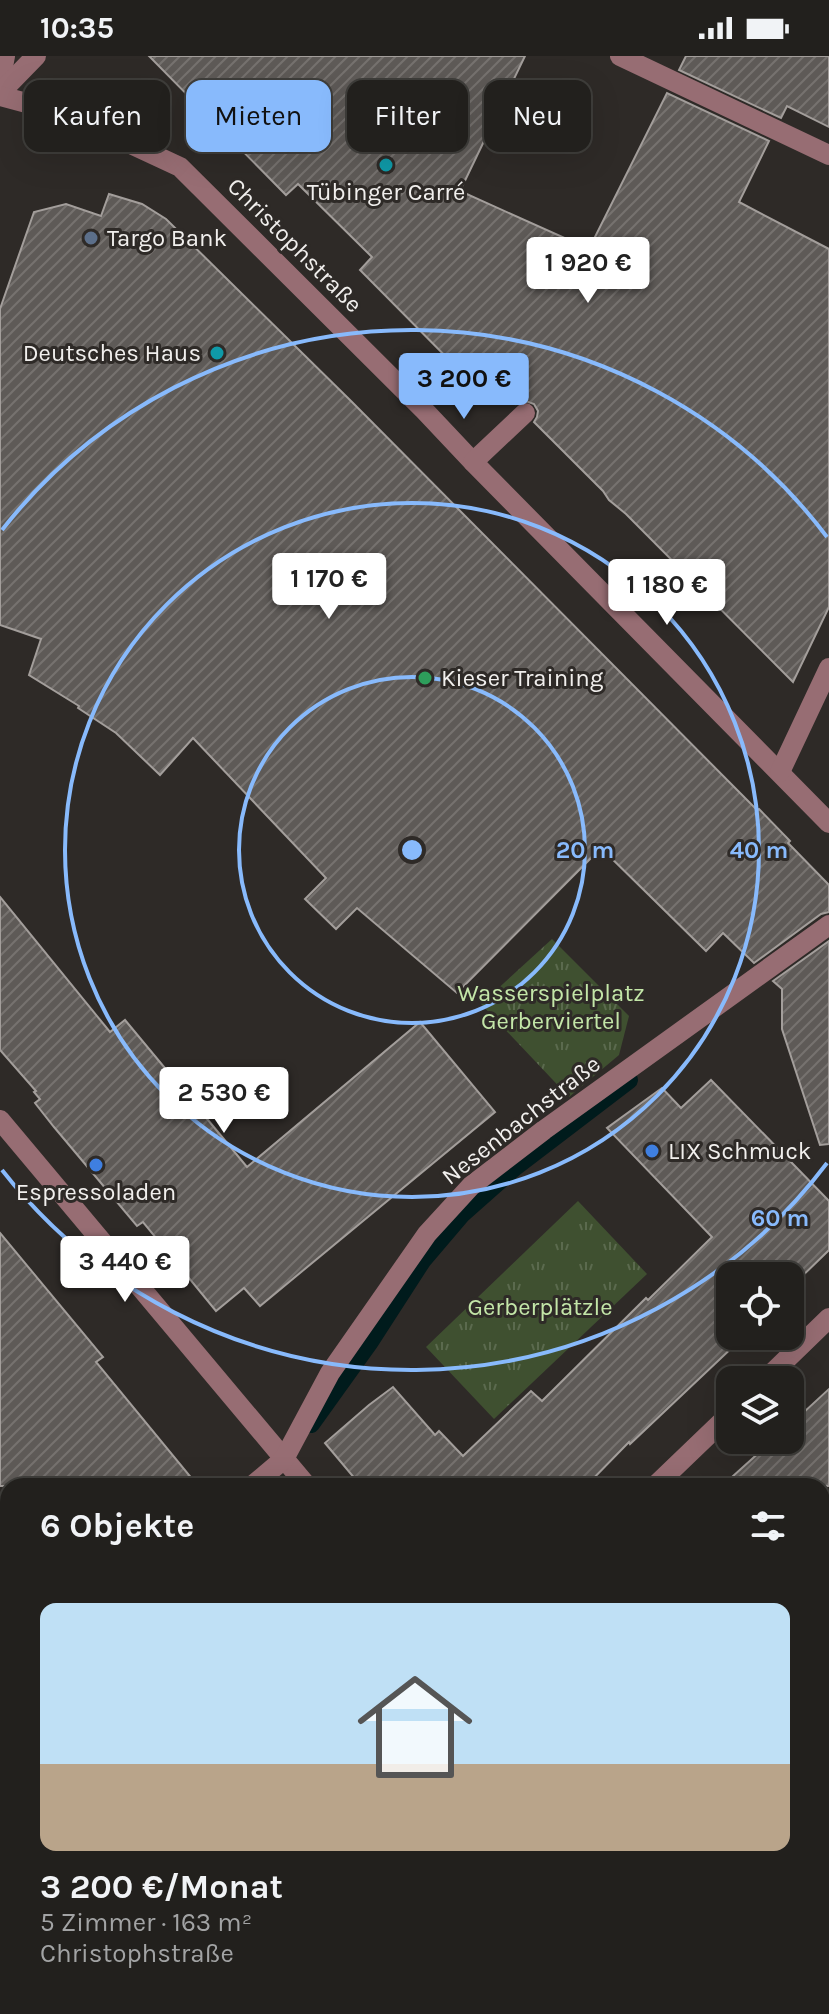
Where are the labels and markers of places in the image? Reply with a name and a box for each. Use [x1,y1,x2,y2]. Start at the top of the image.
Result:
marker: Tübinger Carré [377,156,395,174]
place label: Tübinger Carré [307,178,465,206]
place label: Targo Bank [107,224,227,252]
marker: Targo Bank [82,229,100,247]
pin: 1 920 € [514,237,662,305]
place label: Deutsches Haus [23,339,201,367]
marker: Deutsches Haus [208,344,226,362]
pin: 3 200 € [390,353,538,421]
pin: 1 170 € [255,553,403,621]
pin: 1 180 € [593,559,741,627]
place label: Kieser Training [441,664,604,692]
marker: Kieser Training [416,669,434,687]
centre of rings [398,836,426,864]
pin: 2 530 € [150,1067,298,1135]
place label: LIX Schmuck [668,1137,811,1165]
marker: LIX Schmuck [643,1142,661,1160]
marker: Espressoladen [87,1156,105,1174]
place label: Espressoladen [16,1178,176,1206]
pin: 3 440 € [51,1236,199,1304]

